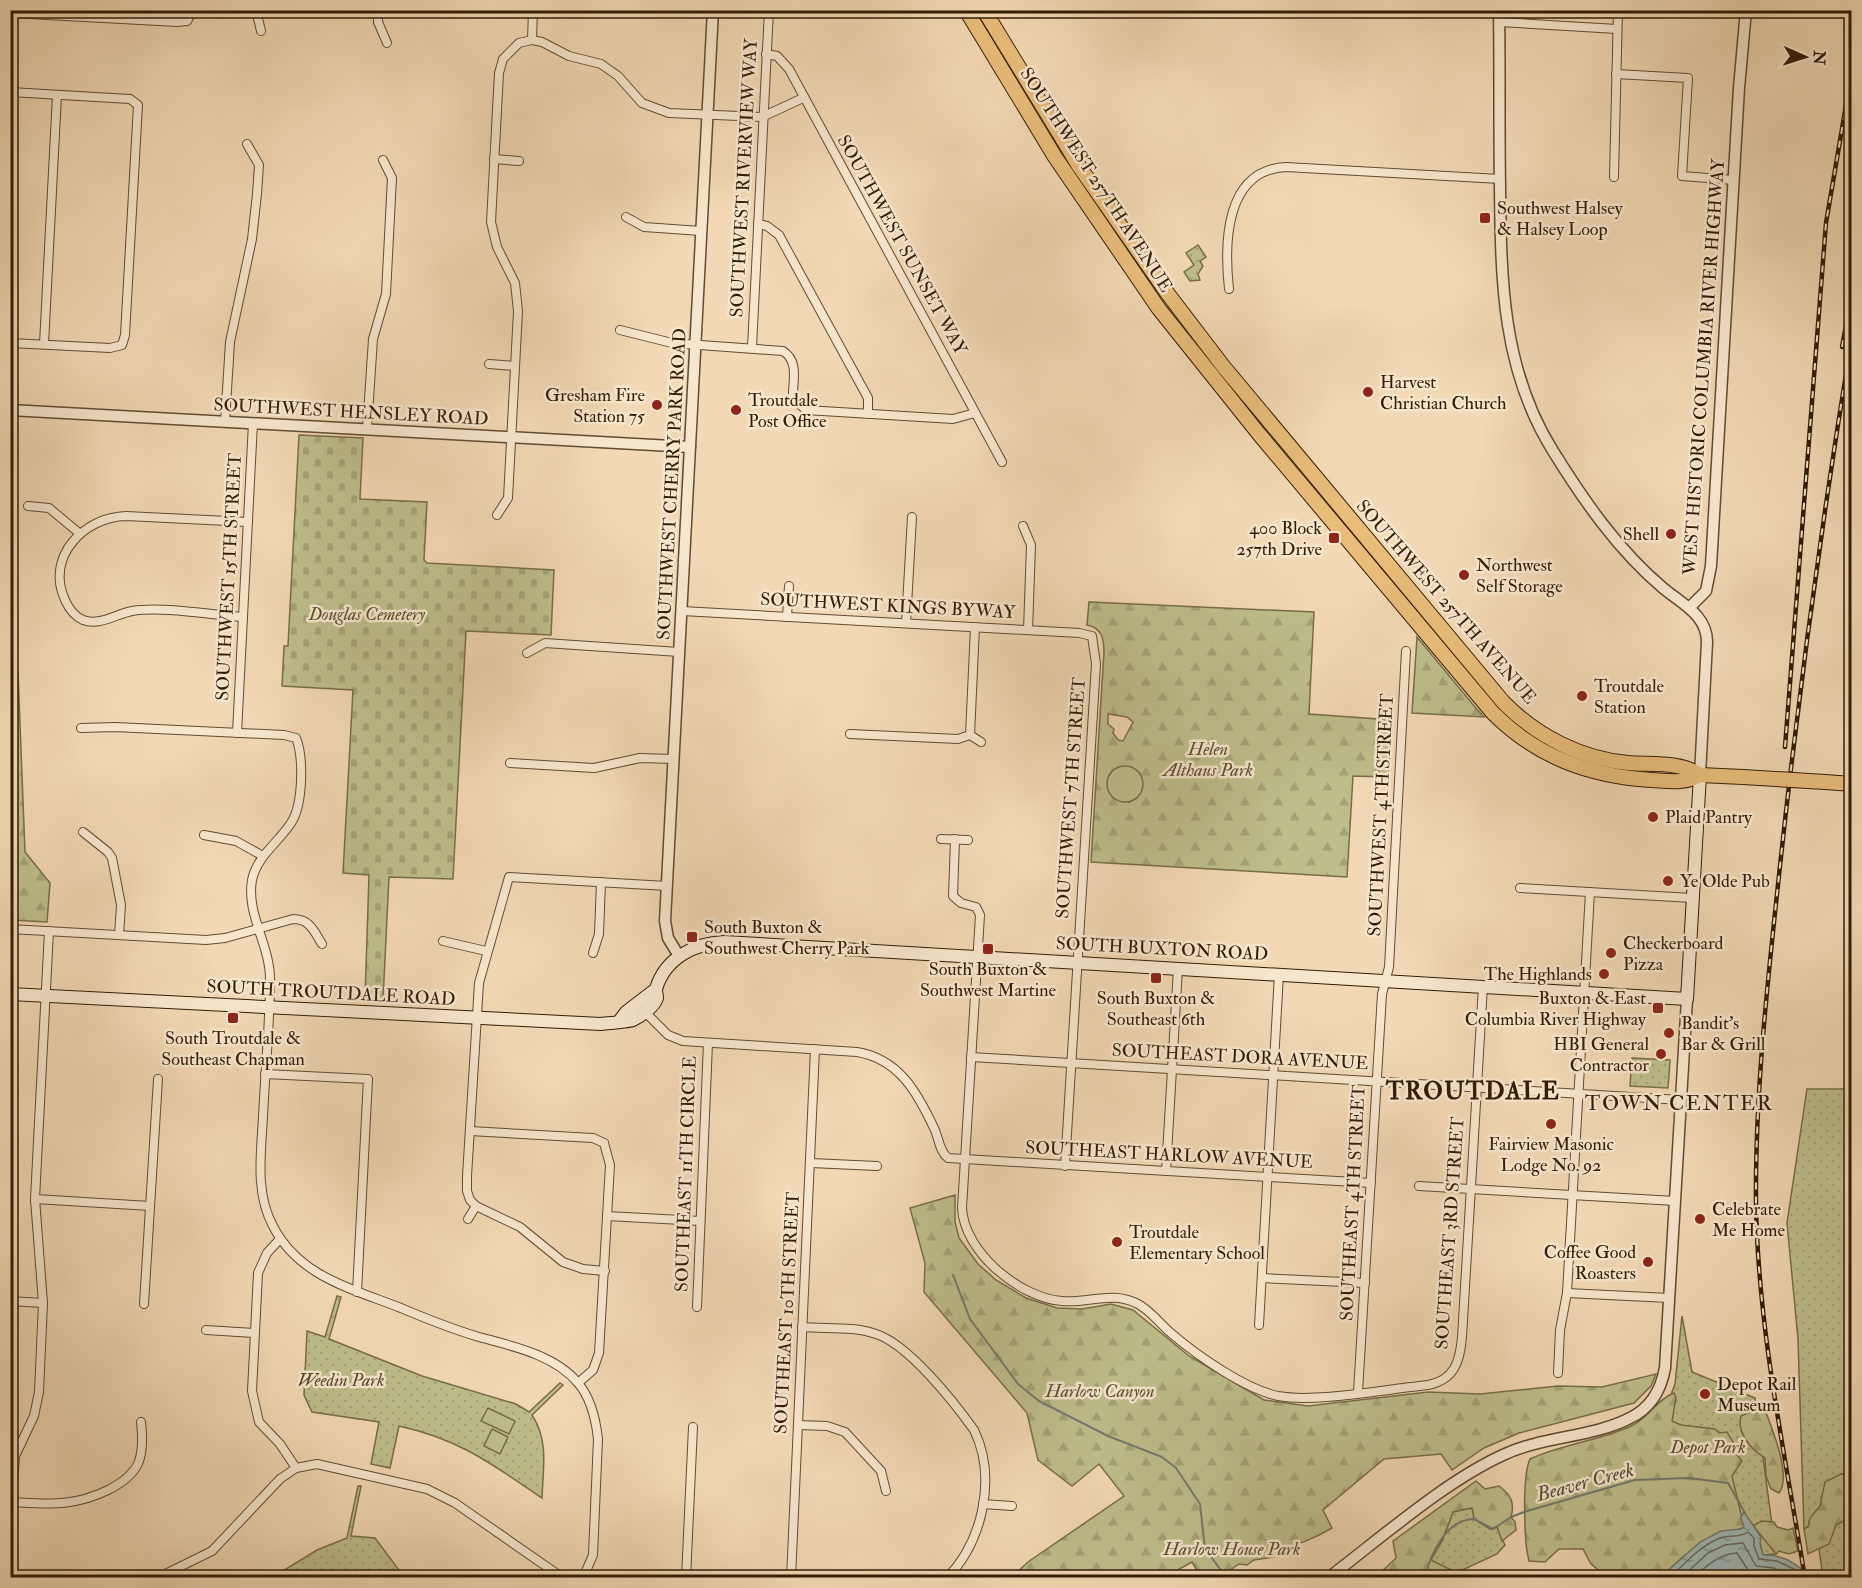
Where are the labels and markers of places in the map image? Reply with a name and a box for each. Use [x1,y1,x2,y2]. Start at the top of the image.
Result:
place label: Southwest Halsey & Halsey Loop [1497,197,1624,241]
marker: Southwest Halsey & Halsey Loop [1478,211,1492,225]
place label: Harvest Christian Church [1380,371,1507,415]
place label: Gresham Fire Station 75 [545,384,645,428]
marker: Harvest Christian Church [1361,385,1375,399]
place label: Troutdale Post Office [748,389,827,433]
marker: Gresham Fire Station 75 [650,398,664,412]
marker: Troutdale Post Office [729,403,743,417]
place label: 400 Block 257th Drive [1236,517,1322,561]
place label: Shell [1623,523,1659,546]
marker: Shell [1664,527,1678,541]
marker: 400 Block 257th Drive [1327,531,1341,545]
place label: Northwest Self Storage [1476,554,1563,598]
marker: Northwest Self Storage [1457,568,1471,582]
place label: Troutdale Station [1594,675,1665,719]
marker: Troutdale Station [1575,689,1589,703]
place label: Plaid Pantry [1665,806,1753,829]
marker: Plaid Pantry [1646,810,1660,824]
place label: Ye Olde Pub [1680,870,1770,893]
marker: Ye Olde Pub [1661,874,1675,888]
place label: South Buxton & Southwest Cherry Park [704,916,870,960]
marker: South Buxton & Southwest Cherry Park [685,930,699,944]
place label: Checkerboard Pizza [1623,932,1723,976]
marker: South Buxton & Southwest Martine [981,942,995,956]
marker: Checkerboard Pizza [1604,946,1618,960]
place label: South Buxton & Southwest Martine [920,958,1057,1002]
place label: The Highlands [1484,963,1592,986]
marker: The Highlands [1597,967,1611,981]
marker: South Buxton & Southeast 6th [1149,971,1163,985]
place label: South Buxton & Southeast 6th [1097,987,1215,1031]
place label: Buxton & East Columbia River Highway [1465,987,1647,1031]
marker: Buxton & East Columbia River Highway [1651,1001,1665,1015]
marker: South Troutdale & Southeast Chapman [226,1011,240,1025]
place label: Bandit's Bar & Grill [1681,1012,1766,1056]
marker: Bandit's Bar & Grill [1662,1026,1676,1040]
place label: South Troutdale & Southeast Chapman [161,1027,305,1071]
place label: HBI General Contractor [1553,1033,1649,1077]
marker: HBI General Contractor [1654,1047,1668,1061]
marker: Fairview Masonic Lodge No. 92 [1544,1117,1558,1131]
place label: Fairview Masonic Lodge No. 92 [1488,1133,1614,1177]
place label: Celebrate Me Home [1712,1198,1786,1242]
marker: Celebrate Me Home [1693,1212,1707,1226]
place label: Troutdale Elementary School [1129,1221,1265,1265]
marker: Troutdale Elementary School [1110,1235,1124,1249]
place label: Coffee Good Roasters [1544,1241,1636,1285]
marker: Coffee Good Roasters [1641,1255,1655,1269]
place label: Depot Rail Museum [1717,1373,1797,1417]
marker: Depot Rail Museum [1698,1387,1712,1401]

